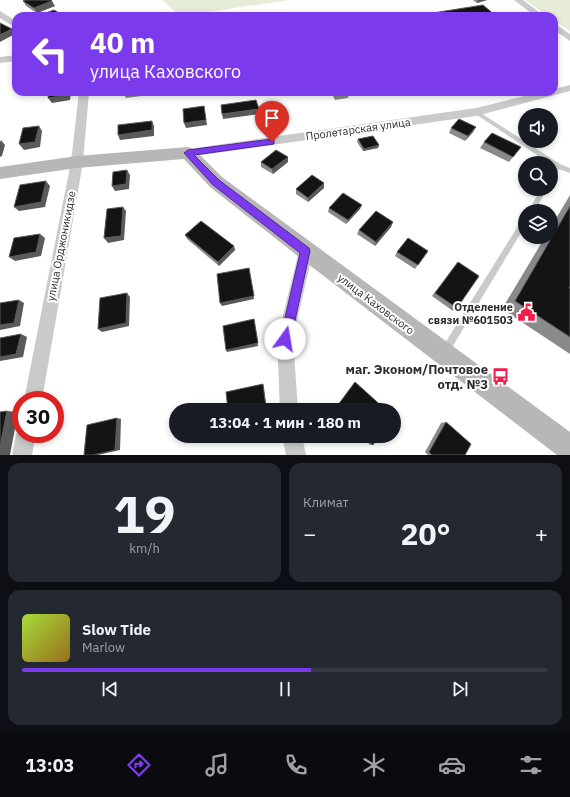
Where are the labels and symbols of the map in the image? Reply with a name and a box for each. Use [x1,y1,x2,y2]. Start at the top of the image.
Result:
pin [255,101,289,142]
street label: Пролетарская улица [305,115,411,143]
street label: улица Орджоникидзе [43,190,79,302]
street label: улица Каховского [335,271,417,337]
place label: Отделение связи №601503 [428,300,513,327]
public building icon: Отделение связи №601503 [516,303,536,323]
position arrow [264,318,306,360]
place label: маг. Эконом/Почтовое отд. №3 [345,361,488,393]
bus stop icon: маг. Эконом/Почтовое отд. №3 [491,366,511,386]
speed limit sign: 30 [12,391,64,443]

